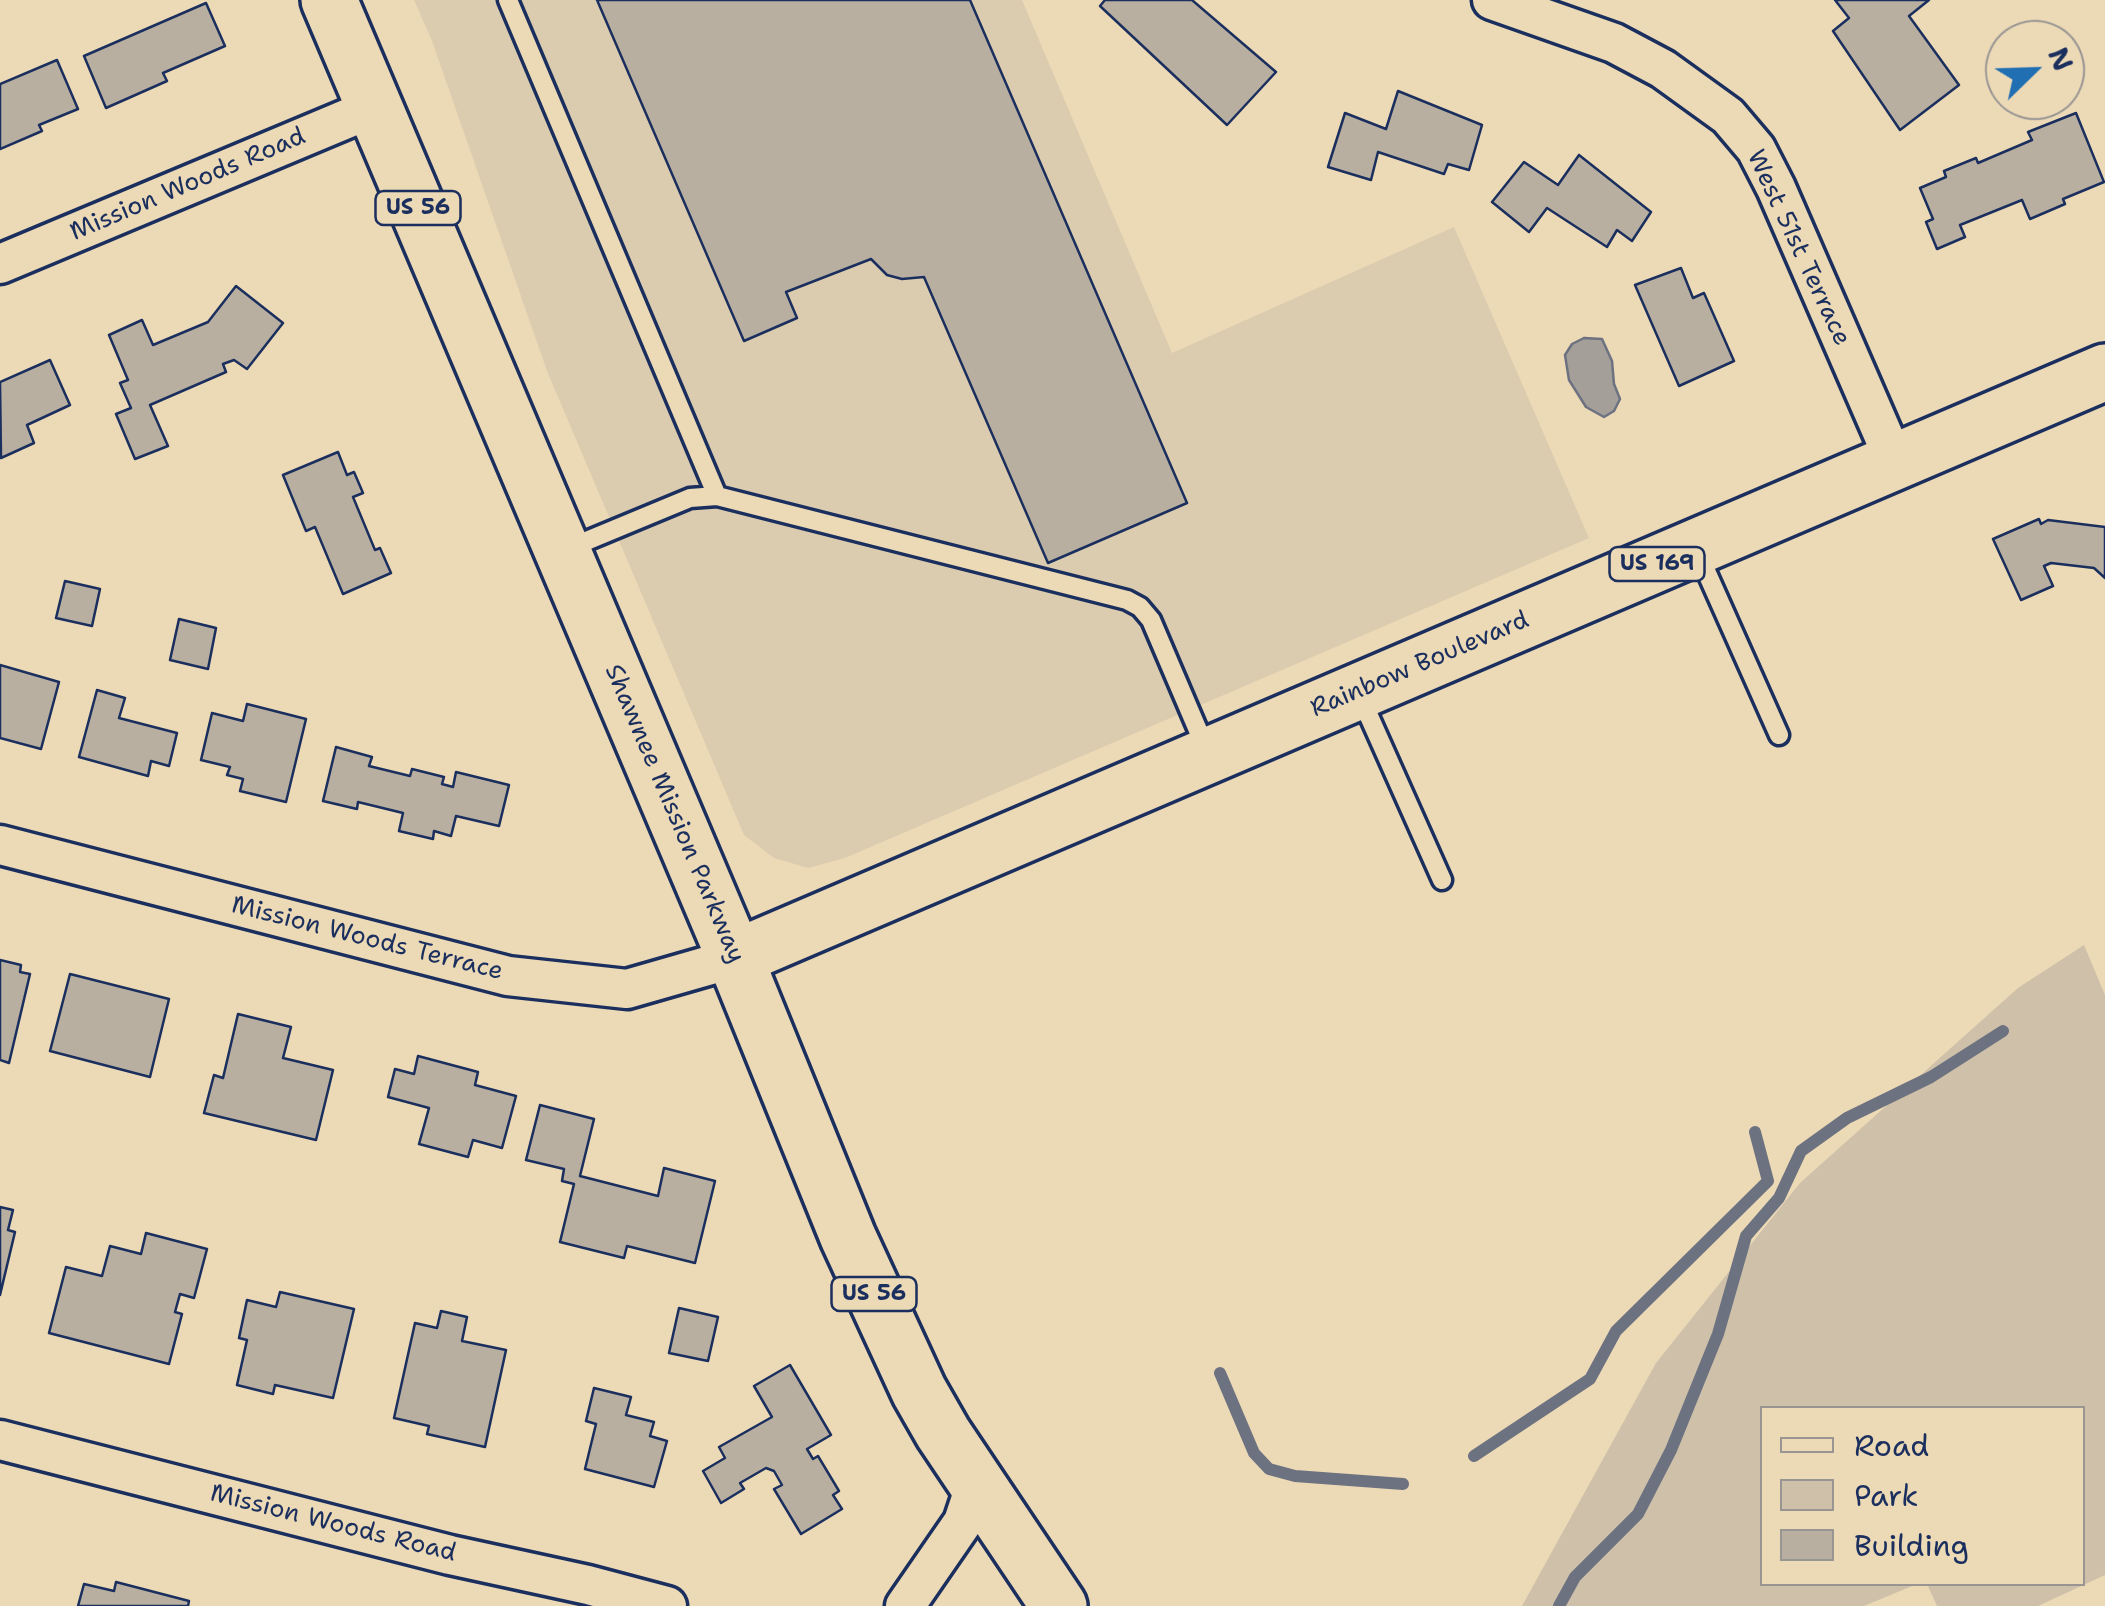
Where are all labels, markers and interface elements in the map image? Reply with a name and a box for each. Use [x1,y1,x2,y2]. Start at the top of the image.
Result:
north arrow [1985,20,2085,120]
text: N [2039,41,2083,77]
street label: Mission Woods Road [66,122,310,248]
street label: West 51st Terrace [1740,145,1856,351]
road number: US 56 [376,191,460,225]
road number: US 169 [1610,547,1704,581]
street label: Rainbow Boulevard [1306,605,1534,725]
street label: Shawnee Mission Parkway [597,660,751,968]
street label: Mission Woods Terrace [228,891,506,987]
road number: US 56 [832,1277,916,1311]
legend [1760,1406,2085,1586]
text: Road [1854,1425,1929,1466]
text: Park [1854,1475,1918,1516]
street label: Mission Woods Road [207,1479,459,1569]
text: Building [1854,1525,1969,1566]

